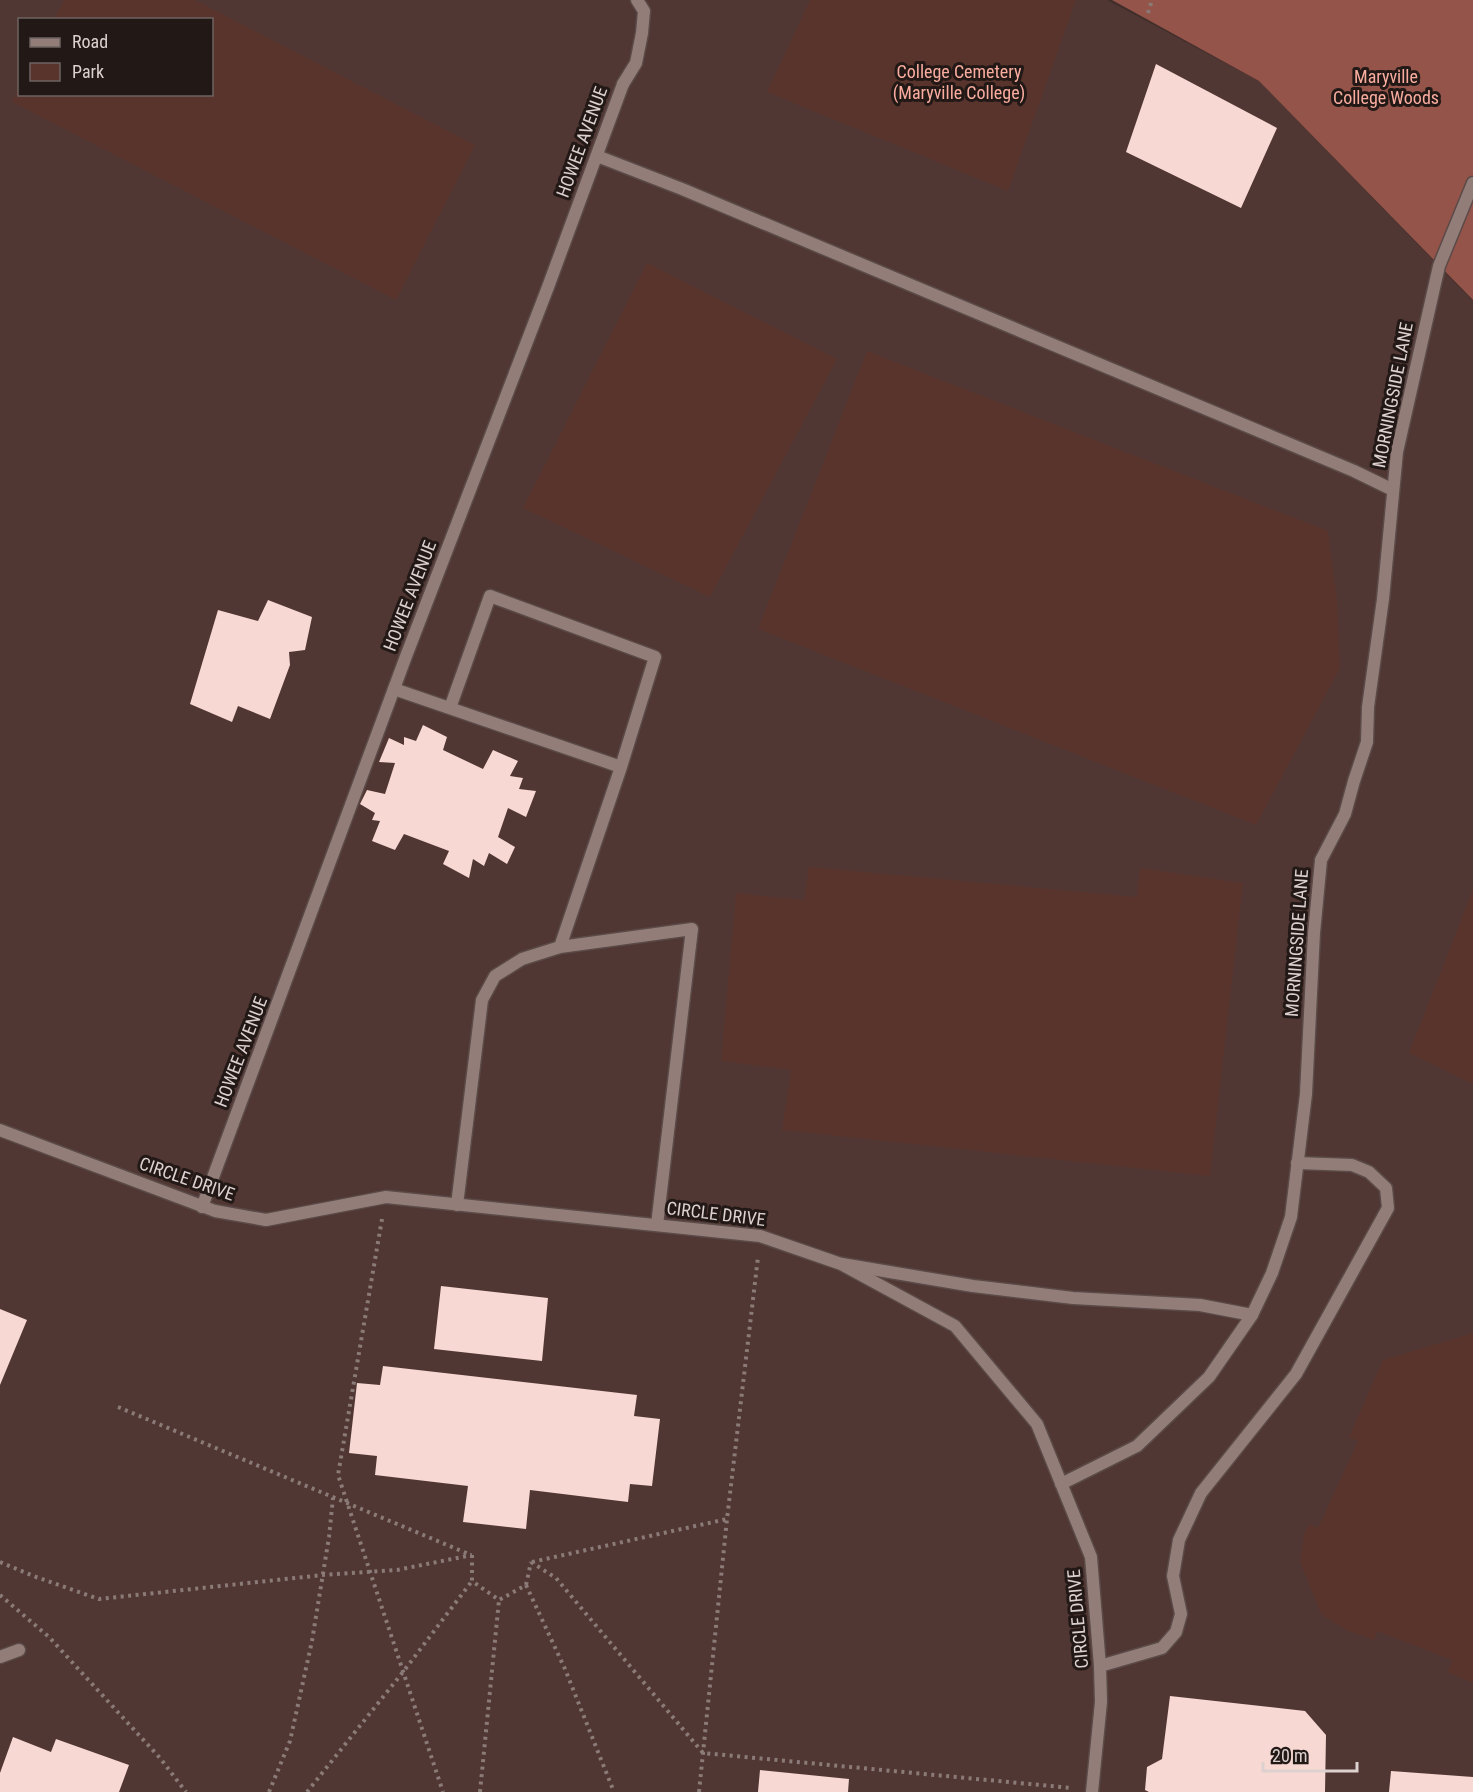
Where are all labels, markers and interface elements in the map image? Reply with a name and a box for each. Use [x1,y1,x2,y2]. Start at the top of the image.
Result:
legend [18,18,213,96]
text: Road [72,31,108,52]
text: Park [72,61,104,82]
park label: College Cemetery (Maryville College) [893,61,1025,104]
park label: Maryville College Woods [1333,66,1439,108]
street label: HOWEE AVENUE [552,83,611,200]
street label: MORNINGSIDE LANE [1368,320,1417,469]
street label: HOWEE AVENUE [379,538,440,654]
street label: MORNINGSIDE LANE [1281,868,1312,1017]
street label: HOWEE AVENUE [210,994,271,1110]
street label: CIRCLE DRIVE [137,1152,238,1205]
street label: CIRCLE DRIVE [665,1197,767,1230]
street label: CIRCLE DRIVE [1063,1569,1092,1670]
scale bar [1263,1735,1358,1773]
text: 20 m [1272,1745,1307,1766]

